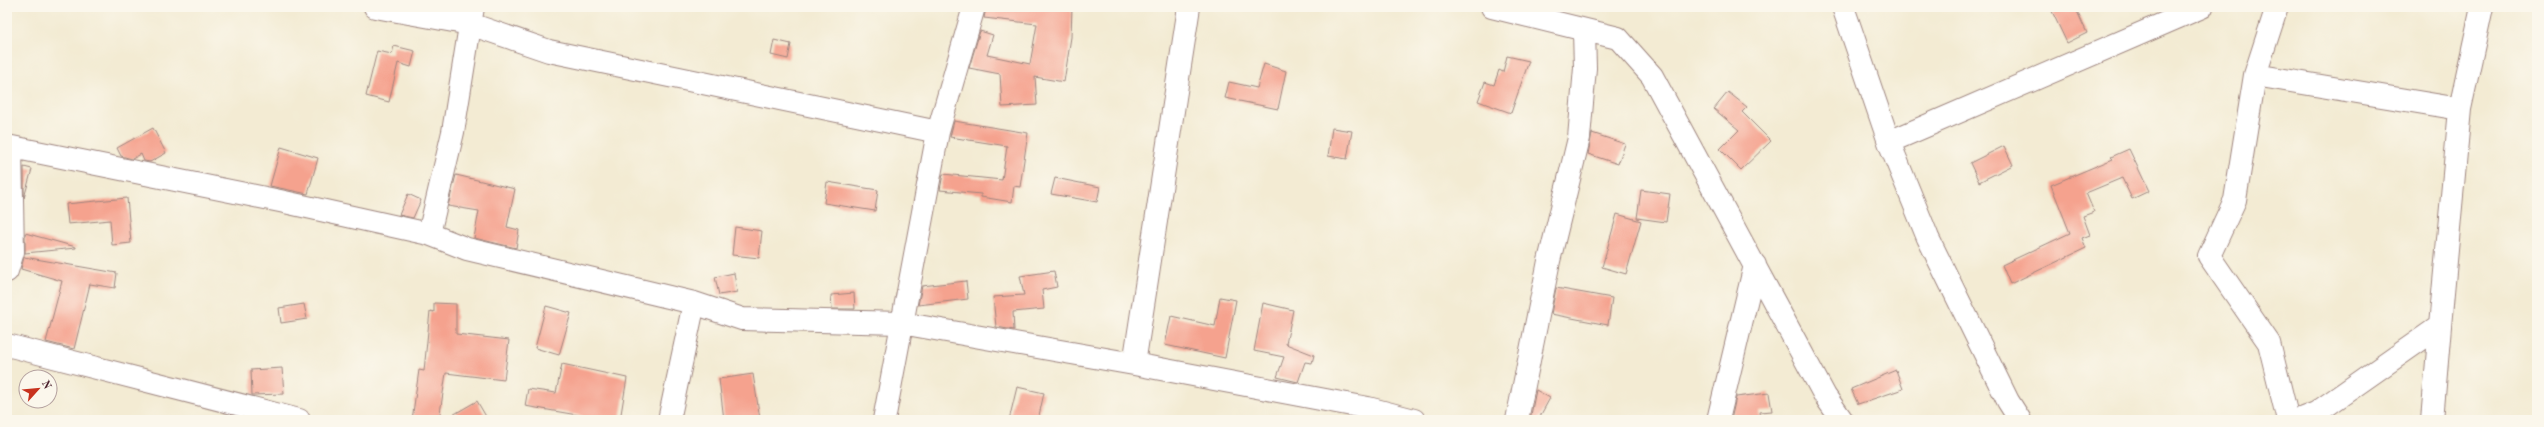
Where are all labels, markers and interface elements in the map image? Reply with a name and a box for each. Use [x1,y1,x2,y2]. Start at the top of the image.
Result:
north arrow [18,369,58,409]
text: N [39,379,53,392]

